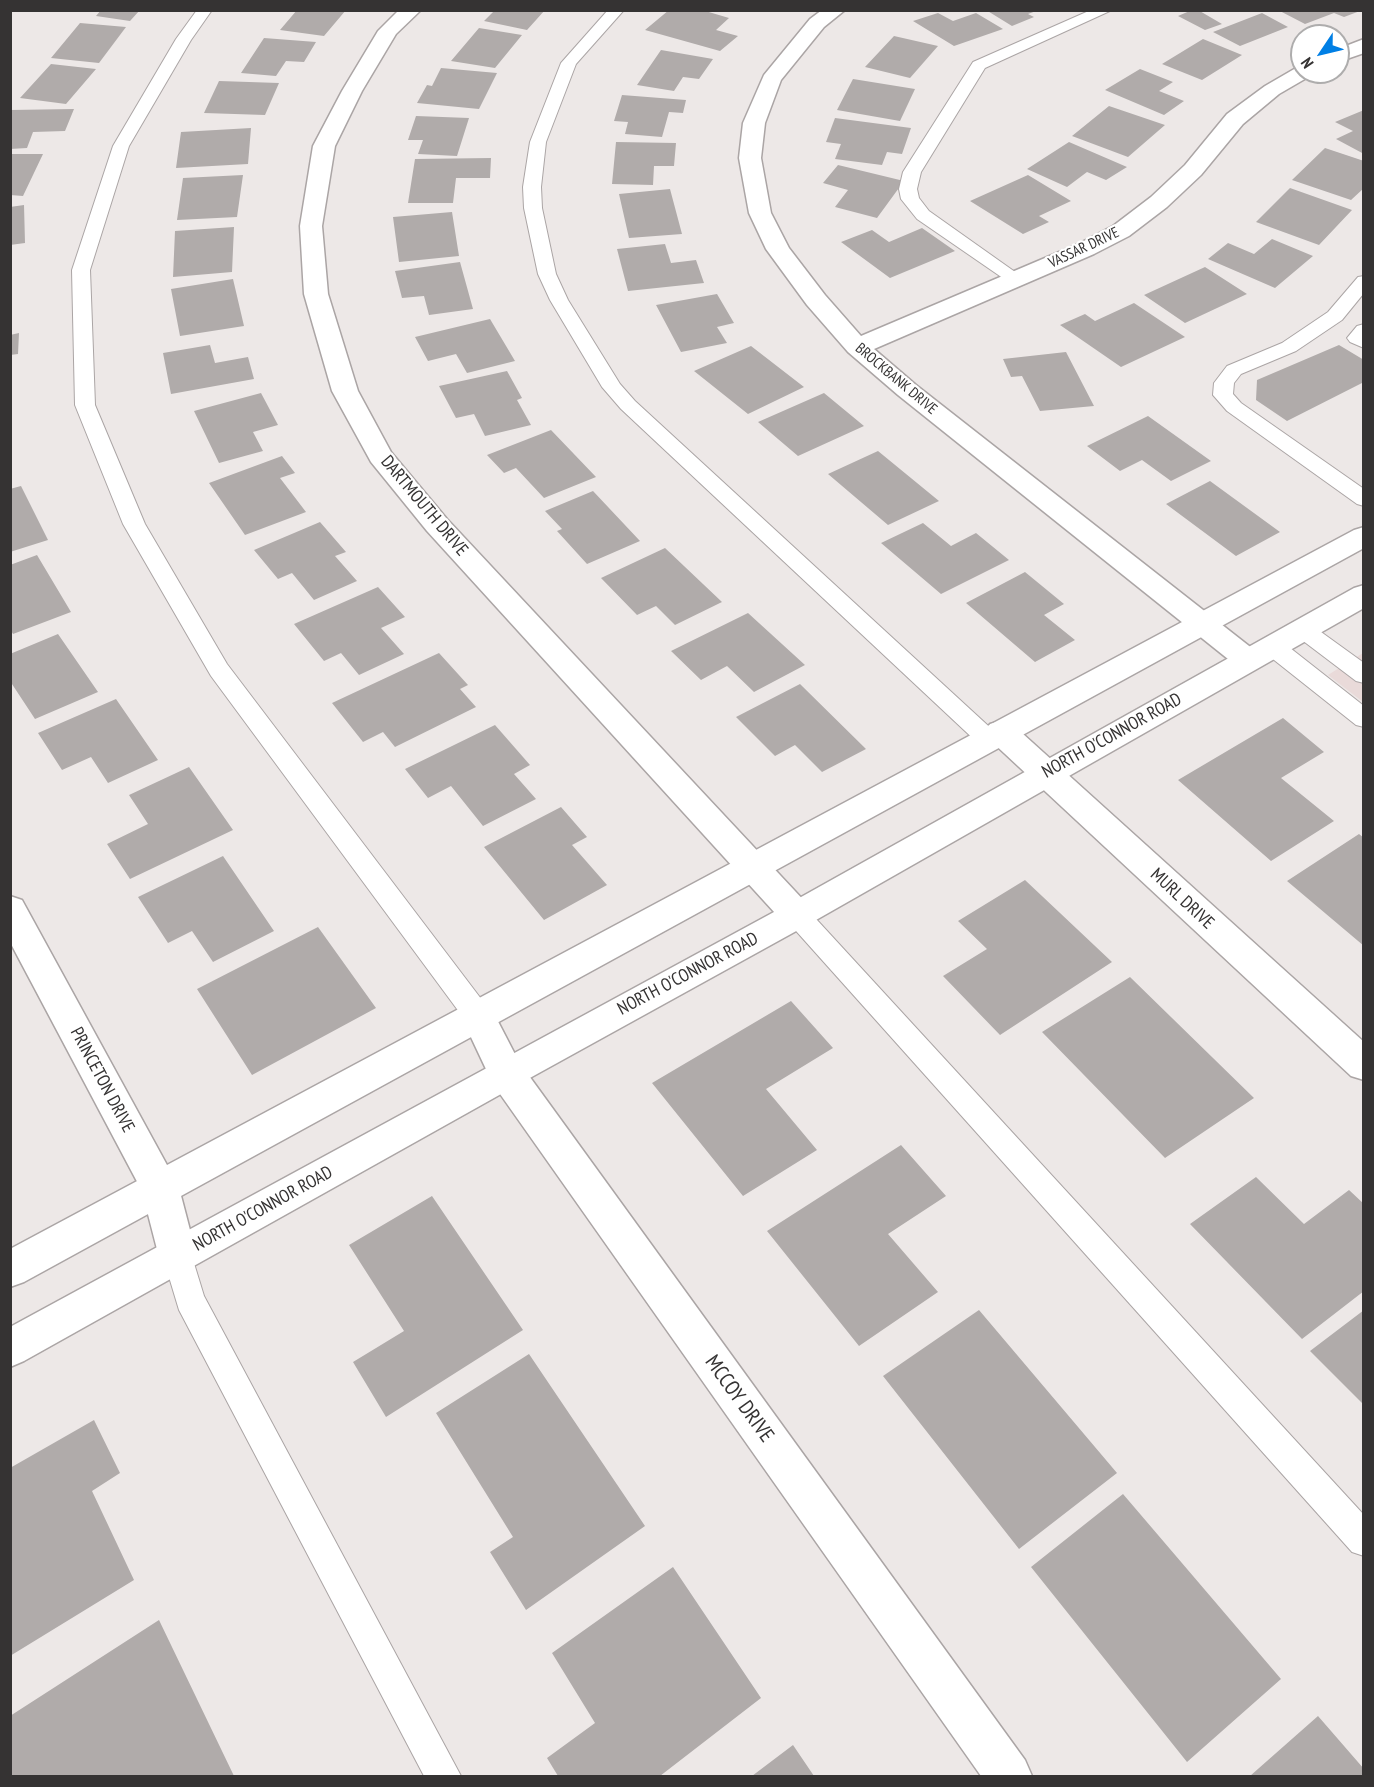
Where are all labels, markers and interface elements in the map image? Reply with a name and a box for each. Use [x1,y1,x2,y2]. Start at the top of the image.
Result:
north arrow [1290,24,1350,84]
text: N [1296,54,1318,72]
street label: VASSAR DRIVE [1046,224,1122,272]
street label: BROCKBANK DRIVE [851,340,941,418]
street label: DARTMOUTH DRIVE [376,452,472,560]
street label: NORTH O'CONNOR ROAD [1039,689,1185,783]
street label: MURL DRIVE [1146,864,1218,934]
street label: NORTH O'CONNOR ROAD [614,928,762,1020]
street label: PRINCETON DRIVE [65,1024,139,1136]
street label: NORTH O'CONNOR ROAD [190,1162,336,1256]
street label: MCCOY DRIVE [699,1351,779,1447]

